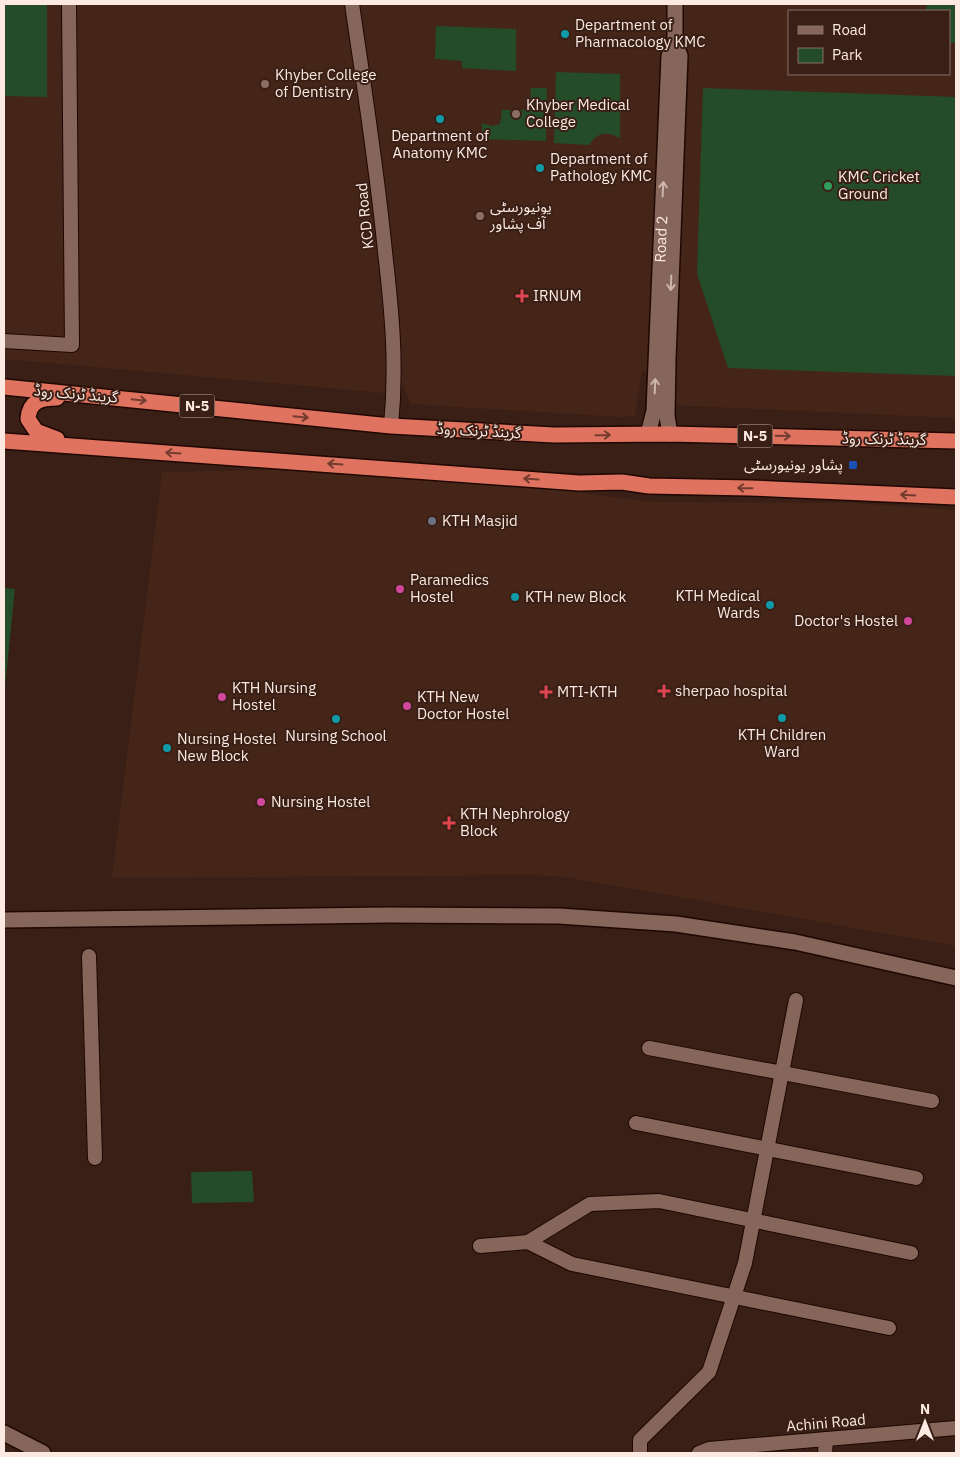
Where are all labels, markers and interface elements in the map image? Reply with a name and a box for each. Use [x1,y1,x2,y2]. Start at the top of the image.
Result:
legend [788,10,950,75]
place label: Department of Pharmacology KMC [575,15,706,51]
text: Road [832,20,867,39]
marker: Department of Pharmacology KMC [559,28,571,40]
text: Park [832,45,862,64]
place label: Khyber College of Dentistry [275,65,376,101]
marker: Khyber College of Dentistry [259,78,271,90]
place label: Khyber Medical College [526,95,630,131]
marker: Khyber Medical College [510,108,522,120]
marker: Department of Anatomy KMC [434,113,446,125]
place label: Department of Anatomy KMC [391,126,489,162]
place label: Department of Pathology KMC [550,149,652,185]
marker: Department of Pathology KMC [534,162,546,174]
place label: KMC Cricket Ground [838,167,920,203]
marker: KMC Cricket Ground [822,180,834,192]
one-way arrow [659,181,668,197]
street label: KCD Road [352,182,377,250]
place label: یونیورسٹی آف پشاور [489,197,552,234]
marker: یونیورسٹی آف پشاور [474,210,486,222]
street label: Road 2 [650,215,671,263]
one-way arrow [667,275,676,291]
place label: IRNUM [533,286,582,305]
marker: IRNUM [515,289,529,303]
one-way arrow [650,379,660,395]
street label: گرینڈ ٹرنک روڈ [33,380,120,407]
road number: N-5 [180,394,214,418]
one-way arrow [131,395,147,405]
one-way arrow [293,412,309,422]
street label: گرینڈ ٹرنک روڈ [436,419,522,442]
road number: N-5 [738,424,772,448]
street label: گرینڈ ٹرنک روڈ [842,428,927,449]
one-way arrow [595,430,611,439]
one-way arrow [775,432,791,441]
one-way arrow [165,448,181,458]
place label: پشاور یونیورسٹی [744,455,843,475]
marker: پشاور یونیورسٹی [847,459,859,471]
one-way arrow [327,460,343,469]
one-way arrow [523,474,539,484]
one-way arrow [737,483,754,493]
one-way arrow [900,490,916,500]
place label: KTH Masjid [442,511,518,530]
marker: KTH Masjid [426,515,438,527]
place label: Paramedics Hostel [410,570,489,606]
marker: Paramedics Hostel [394,583,406,595]
place label: KTH Medical Wards [676,586,760,622]
place label: KTH new Block [525,587,626,606]
marker: KTH new Block [509,591,521,603]
marker: KTH Medical Wards [764,599,776,611]
place label: Doctor's Hostel [794,611,898,630]
marker: Doctor's Hostel [902,615,914,627]
place label: KTH Nursing Hostel [232,678,316,714]
place label: sherpao hospital [675,681,787,700]
place label: MTI-KTH [557,682,618,701]
marker: sherpao hospital [657,684,671,698]
marker: MTI-KTH [539,685,553,699]
place label: KTH New Doctor Hostel [417,687,509,723]
marker: KTH Nursing Hostel [216,691,228,703]
marker: KTH New Doctor Hostel [401,700,413,712]
marker: KTH Children Ward [776,712,788,724]
marker: Nursing School [330,713,342,725]
place label: KTH Children Ward [738,725,826,761]
place label: Nursing School [285,726,387,745]
place label: Nursing Hostel New Block [177,729,276,765]
marker: Nursing Hostel New Block [161,742,173,754]
place label: Nursing Hostel [271,792,370,811]
marker: Nursing Hostel [255,796,267,808]
place label: KTH Nephrology Block [460,804,570,840]
marker: KTH Nephrology Block [442,816,456,830]
north arrow [900,1397,950,1447]
text: N [920,1400,930,1418]
street label: Achini Road [785,1410,866,1435]

